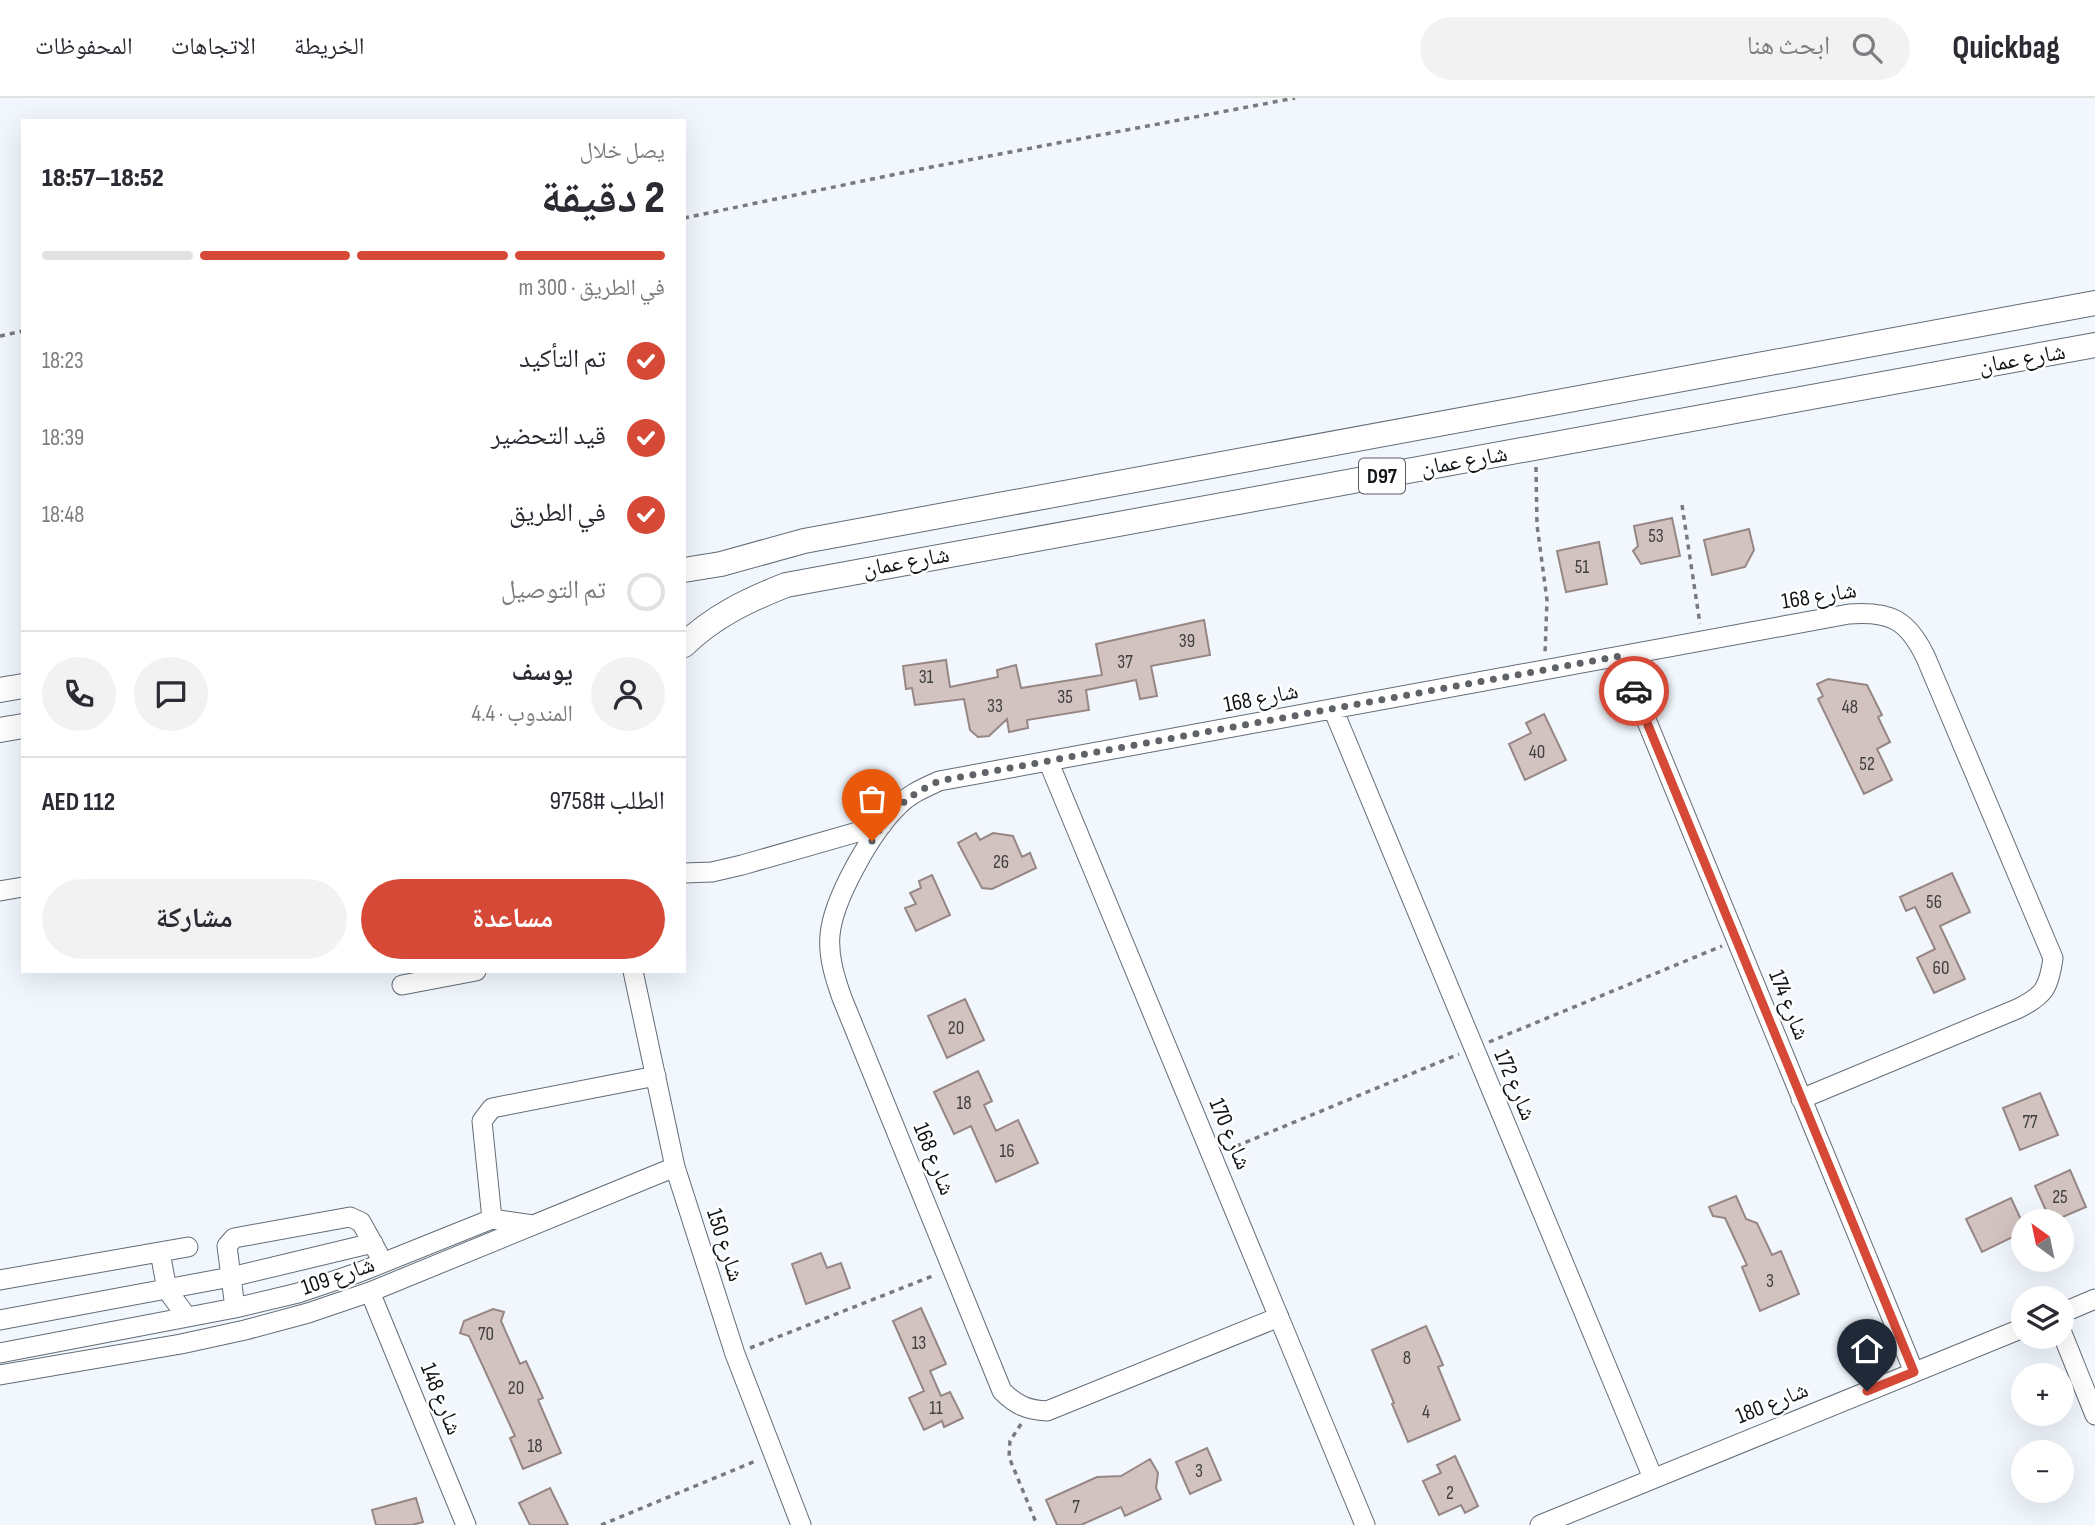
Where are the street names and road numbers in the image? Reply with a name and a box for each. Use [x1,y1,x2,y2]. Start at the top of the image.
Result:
street label: شارع عمان [1976,338,2068,380]
street label: شارع عمان [1418,440,1510,482]
road number: D97 [1359,458,1405,494]
street label: شارع عمان [860,541,952,583]
street label: شارع 168 [1779,576,1859,616]
street label: شارع 168 [1221,677,1301,719]
street label: شارع 174 [1762,966,1816,1044]
street label: شارع 172 [1488,1045,1542,1125]
street label: شارع 170 [1203,1094,1257,1174]
street label: شارع 168 [907,1119,961,1199]
street label: شارع 150 [700,1205,750,1285]
street label: شارع 109 [298,1250,378,1302]
street label: شارع 148 [414,1359,468,1439]
street label: شارع 180 [1732,1376,1812,1430]

